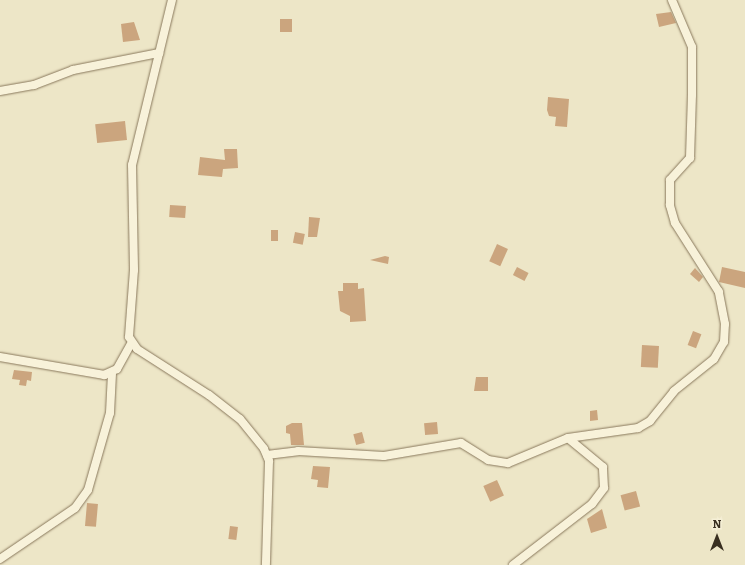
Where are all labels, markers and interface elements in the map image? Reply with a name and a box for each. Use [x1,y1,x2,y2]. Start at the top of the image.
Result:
north arrow [697,517,737,557]
text: N [713,518,721,531]

